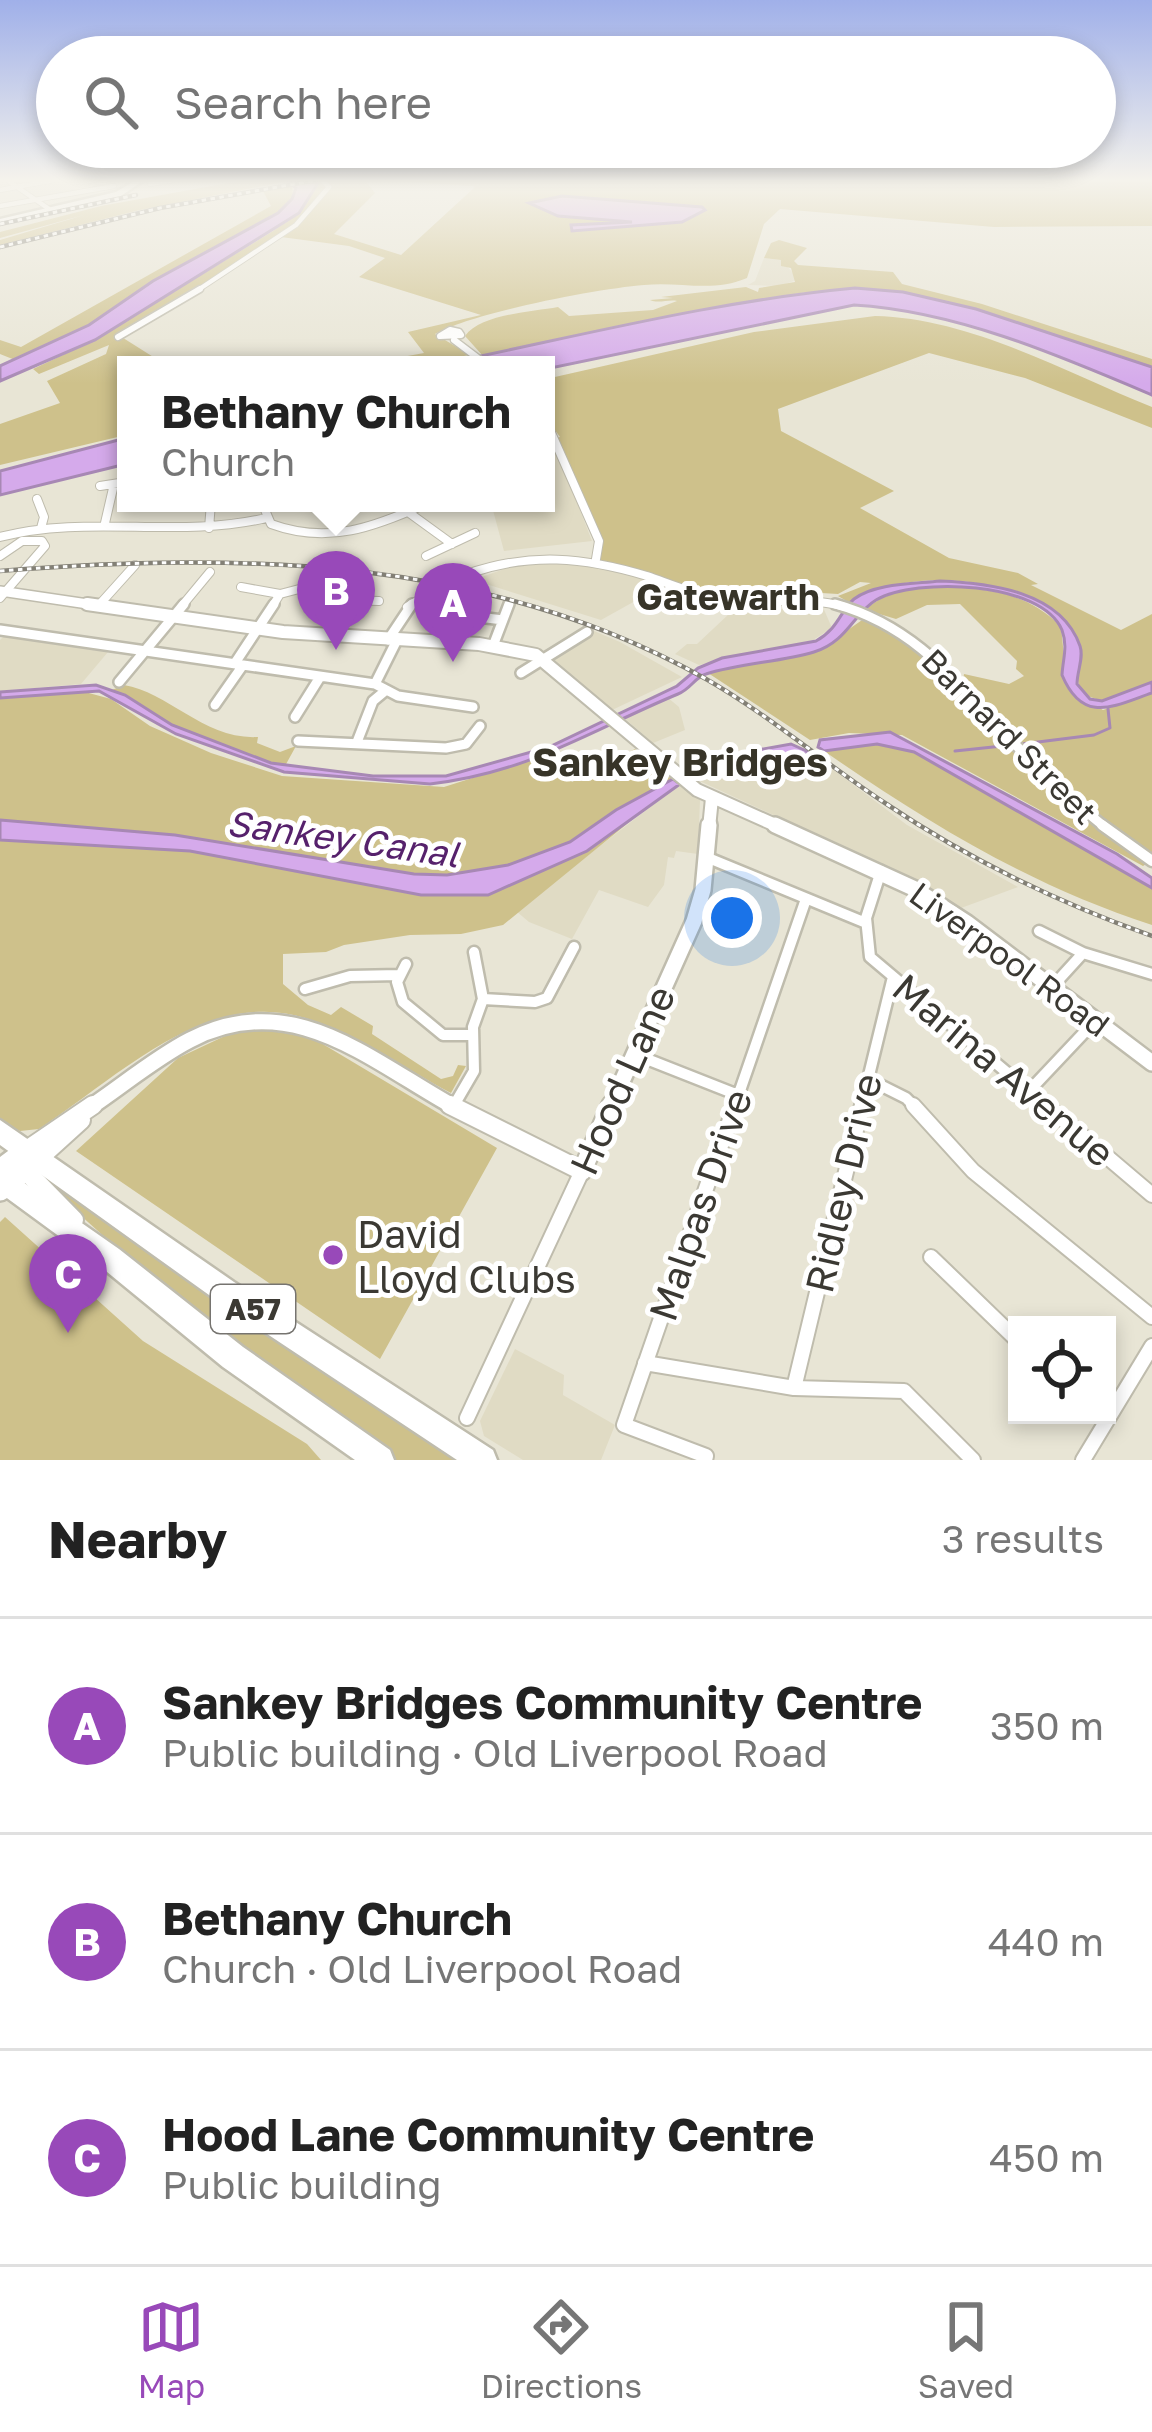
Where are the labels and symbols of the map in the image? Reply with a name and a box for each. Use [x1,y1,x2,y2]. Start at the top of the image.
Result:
pin: B [297,551,375,650]
pin: A [414,563,492,662]
district label: Gatewarth [636,575,820,618]
street label: Barnard Street [914,640,1106,832]
district label: Sankey Bridges [532,738,828,785]
water label: Sankey Canal [225,800,463,876]
street label: Liverpool Road [903,874,1117,1044]
your location [702,888,762,948]
street label: Marina Avenue [884,964,1124,1176]
street label: Hood Lane [560,978,684,1182]
street label: Ridley Drive [795,1069,891,1297]
street label: Malpas Drive [639,1083,761,1327]
place label: David Lloyd Clubs [357,1210,576,1302]
pin: C [29,1234,107,1333]
marker: David Lloyd Clubs [320,1242,346,1268]
road number: A57 [211,1285,295,1333]

